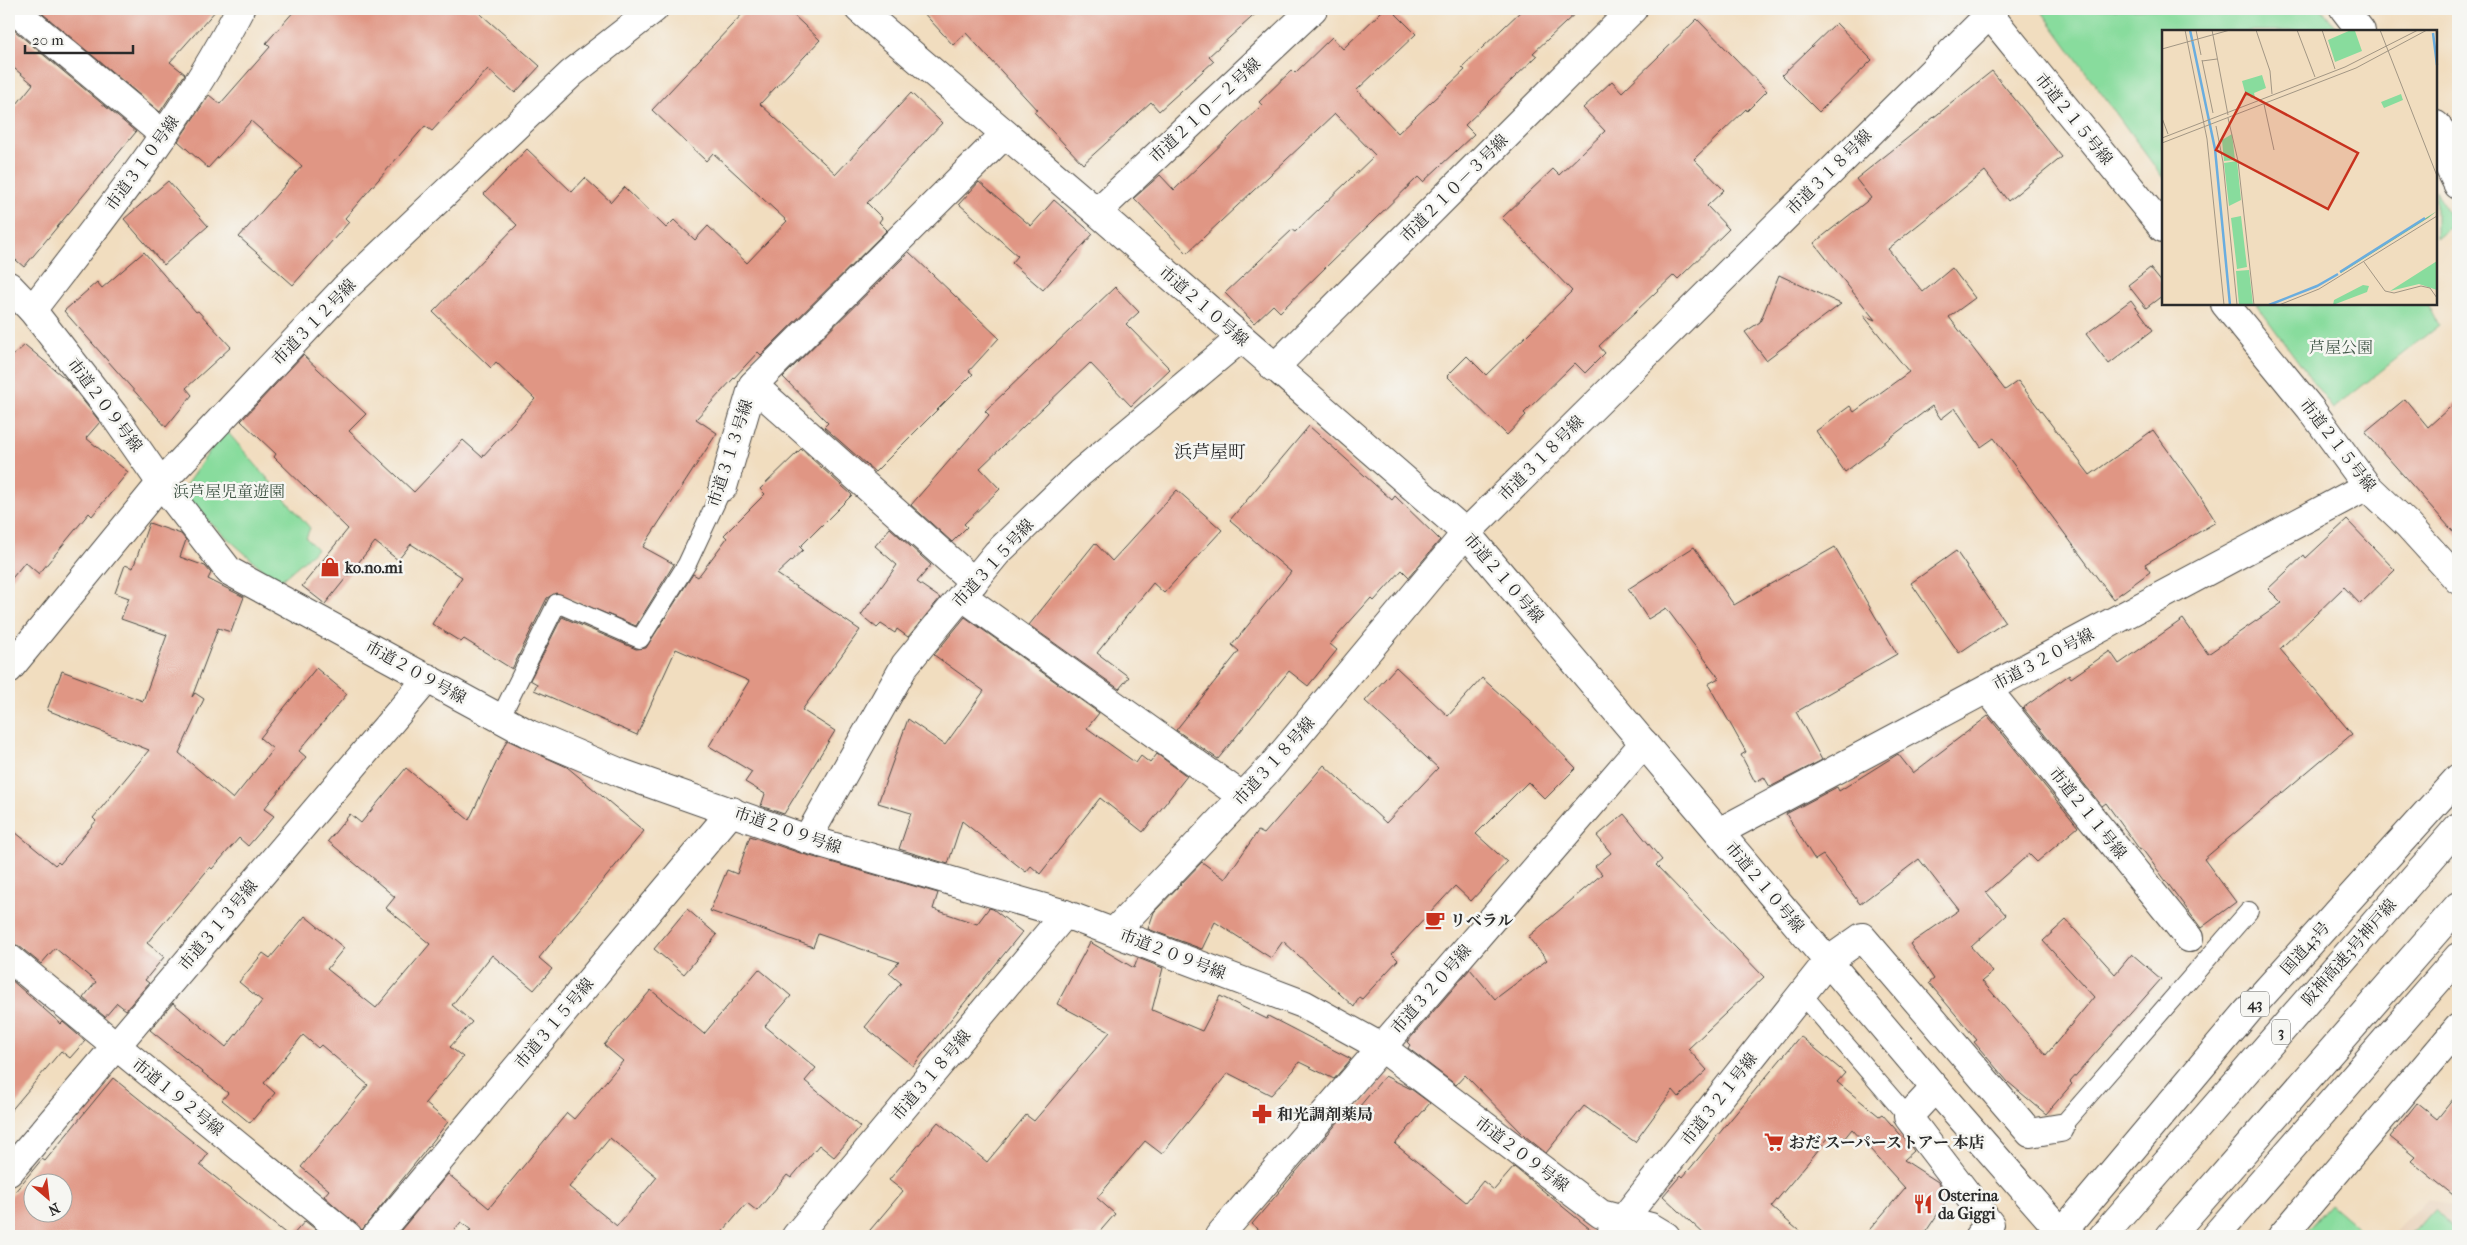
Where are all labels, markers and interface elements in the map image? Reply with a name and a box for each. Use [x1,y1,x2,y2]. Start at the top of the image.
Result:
scale bar [25,22,132,54]
inset map [2162,30,2437,305]
text: 20 m [32,31,64,49]
street label: 市道２１０－２号線 [1146,54,1264,166]
street label: 市道２１５号線 [2031,69,2117,169]
street label: 市道３１０号線 [101,112,183,214]
street label: 市道３１８号線 [1783,126,1875,218]
street label: 市道２１０－３号線 [1396,130,1512,246]
street label: 市道２１０号線 [1155,262,1253,350]
street label: 市道３１２号線 [268,275,360,369]
park label: 芦屋公園 [2309,338,2373,357]
street label: 市道２０９号線 [64,355,146,455]
street label: 市道２１５号線 [2296,395,2380,495]
street label: 市道３１３号線 [704,397,756,509]
street label: 市道３１８号線 [1495,412,1587,504]
district label: 浜芦屋町 [1174,442,1246,463]
park label: 浜芦屋児童遊園 [173,482,285,501]
street label: 市道３１５号線 [948,515,1038,611]
street label: 市道２１０号線 [1460,529,1548,627]
shop icon: ko.no.mi [319,556,341,578]
place label: ko.no.mi [344,558,403,577]
street label: 市道３２０号線 [1989,624,2097,694]
street label: 市道２０９号線 [362,637,470,707]
street label: 市道３１８号線 [1229,713,1319,809]
street label: 市道２１１号線 [2045,763,2131,863]
street label: 市道２０９号線 [732,803,844,857]
street label: 市道２１０号線 [1722,838,1808,936]
street label: 市道３１３号線 [175,876,261,974]
street label: 阪神高速3号神戸線 [2298,895,2400,1009]
cafe icon: リベラル [1424,909,1446,931]
place label: リベラル [1450,911,1513,930]
street label: 国道43号 [2277,918,2333,978]
street label: 市道２０９号線 [1117,925,1229,983]
street label: 市道３２０号線 [1387,940,1475,1038]
street label: 市道３１５号線 [511,974,597,1072]
road number: 43 [2241,992,2269,1016]
road number: 3 [2272,1020,2290,1044]
street label: 市道３１８号線 [888,1026,974,1124]
street label: 市道３２１号線 [1677,1049,1761,1149]
street label: 市道１９２号線 [128,1054,228,1140]
pharmacy icon: 和光調剤薬局 [1251,1103,1273,1125]
place label: 和光調剤薬局 [1277,1105,1373,1124]
street label: 市道２０９号線 [1472,1113,1572,1195]
supermarket icon: おだ スーパーストアー 本店 [1763,1131,1785,1153]
place label: おだ スーパーストアー 本店 [1789,1133,1985,1152]
north arrow [22,1172,72,1222]
place label: Osterina da Giggi [1938,1186,1999,1224]
restaurant icon: Osterina da Giggi [1912,1193,1934,1215]
text: N [45,1199,63,1219]

